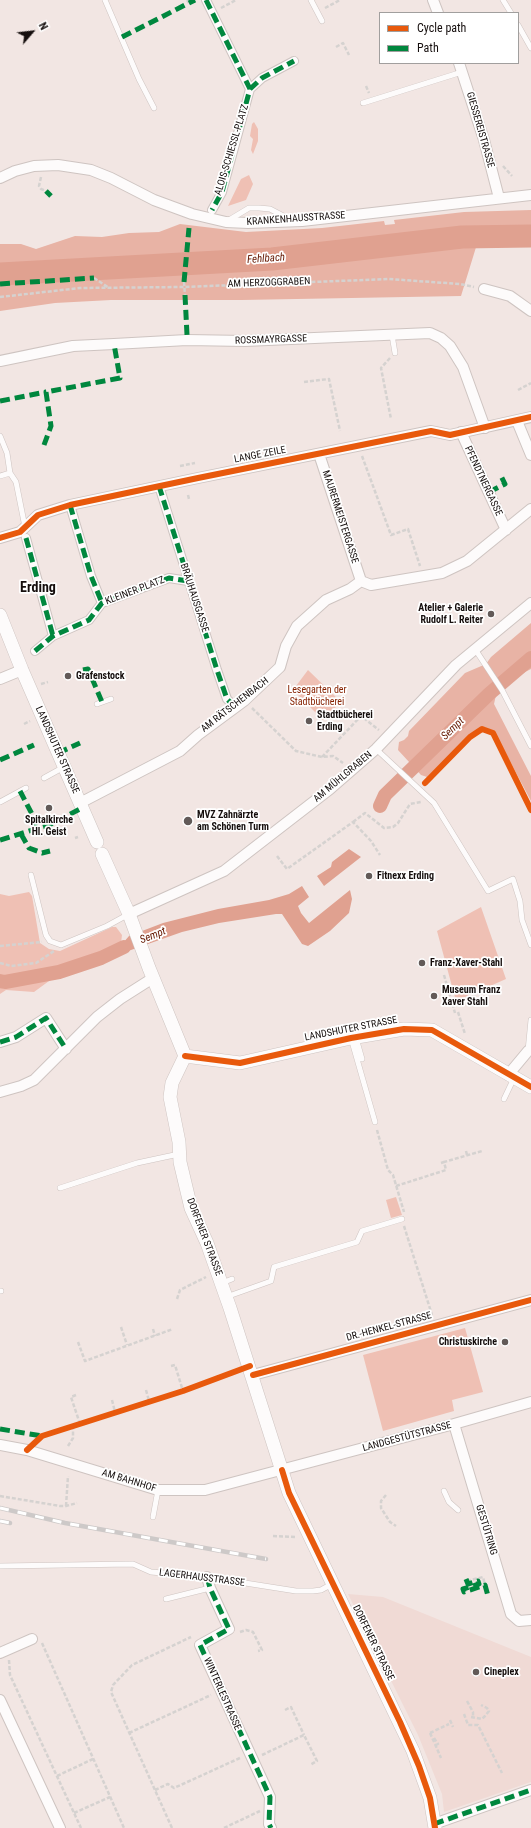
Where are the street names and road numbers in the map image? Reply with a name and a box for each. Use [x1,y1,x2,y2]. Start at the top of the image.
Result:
street label: GIESSEREISTRASSE [463,91,497,169]
street label: ALOIS-SCHIESSL-PLATZ [212,103,252,197]
street label: KRANKENHAUSSTRASSE [246,210,346,228]
street label: AM HERZOGGRABEN [227,276,311,290]
street label: ROSSMAYRGASSE [235,333,307,347]
street label: LANGE ZEILE [233,444,287,466]
street label: PFENDTNERGASSE [462,444,504,518]
street label: MAURERMEISTERGASSE [319,469,361,565]
street label: BRÄUHAUSGASSE [177,562,211,634]
street label: KLEINER PLATZ [104,574,166,608]
street label: AM RÄTSCHENBACH [199,675,271,735]
street label: LANDSHUTER STRASSE [32,705,82,795]
street label: AM MÜHLGRABEN [311,749,375,805]
street label: LANDSHUTER STRASSE [304,1014,398,1044]
street label: DORFENER STRASSE [184,1196,224,1278]
street label: DR.-HENKEL-STRASSE [345,1310,433,1344]
street label: LANDGESTÜTSTRASSE [361,1419,453,1455]
street label: AM BAHNHOF [100,1467,158,1495]
street label: GESTÜTRING [473,1503,499,1557]
street label: LAGERHAUSSTRASSE [158,1567,246,1589]
street label: DORFENER STRASSE [350,1603,396,1683]
street label: WINTERLESTRASSE [201,1656,243,1732]

